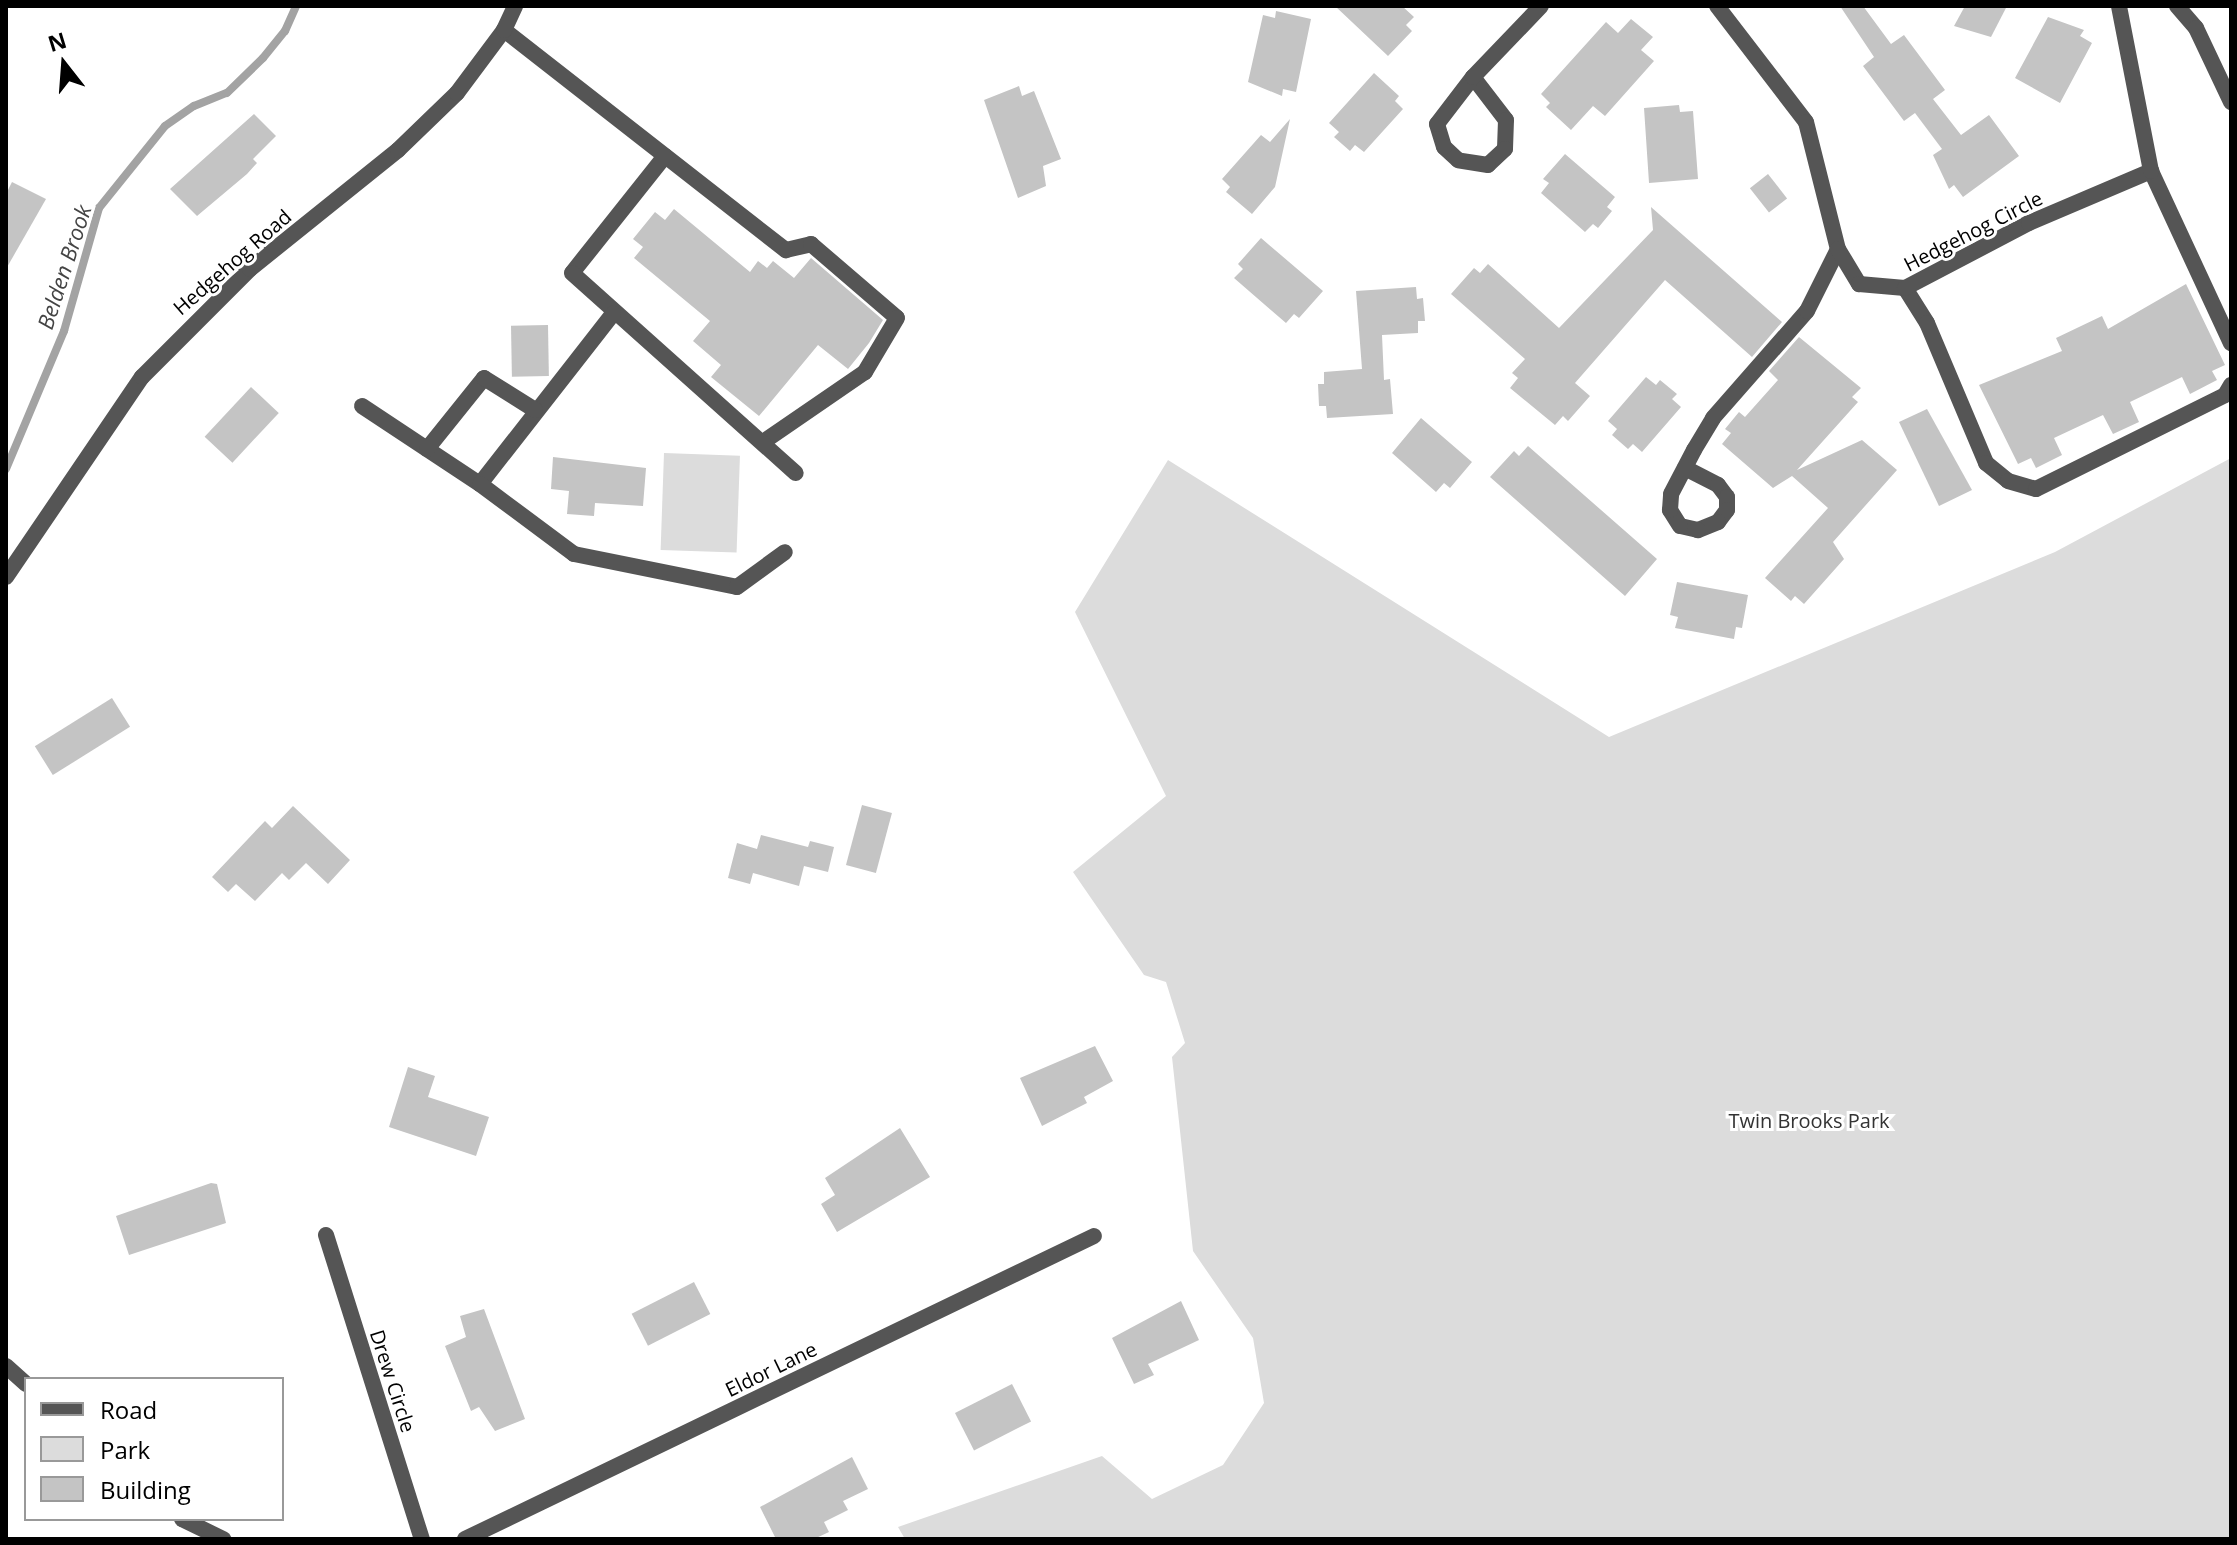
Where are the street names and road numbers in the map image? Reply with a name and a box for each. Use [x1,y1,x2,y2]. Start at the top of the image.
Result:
street label: Hedgehog Circle [1900,186,2046,276]
street label: Hedgehog Road [168,204,296,320]
street label: Drew Circle [365,1327,421,1435]
street label: Eldor Lane [721,1337,821,1401]

